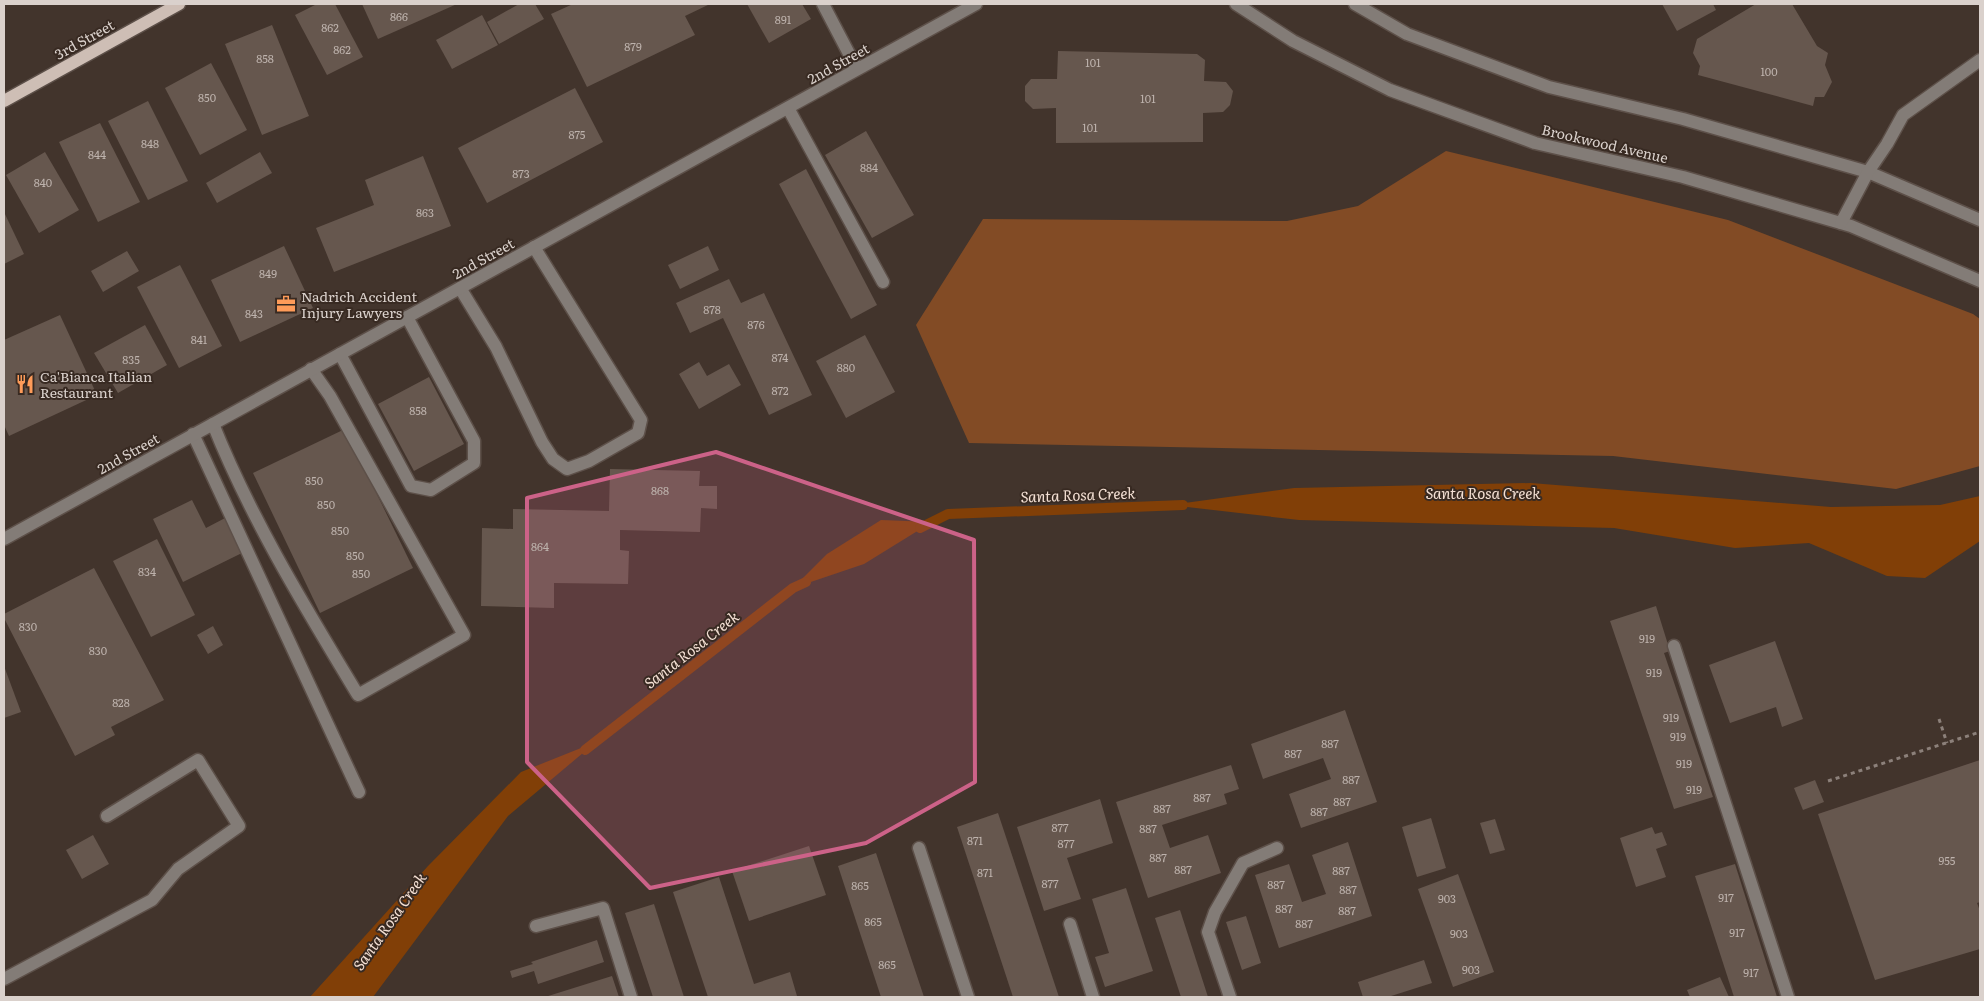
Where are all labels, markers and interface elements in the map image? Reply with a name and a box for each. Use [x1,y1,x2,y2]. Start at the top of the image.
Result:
house number: 866 [390,8,408,24]
house number: 891 [775,11,792,27]
street label: 3rd Street [51,14,118,64]
house number: 862 [321,19,339,35]
house number: 879 [624,38,642,54]
street label: 2nd Street [804,38,873,88]
house number: 862 [333,41,351,57]
house number: 858 [256,50,274,66]
house number: 101 [1085,54,1101,70]
house number: 100 [1760,63,1778,79]
house number: 850 [198,89,216,105]
house number: 101 [1140,90,1156,106]
house number: 101 [1082,119,1098,135]
street label: Brookwood Avenue [1540,119,1670,167]
house number: 875 [569,126,586,142]
house number: 848 [141,135,159,151]
house number: 844 [88,146,106,162]
house number: 884 [860,159,878,175]
house number: 873 [512,165,530,181]
house number: 840 [34,174,52,190]
house number: 863 [416,204,434,220]
street label: 2nd Street [449,233,518,283]
house number: 849 [259,265,277,281]
place label: Nadrich Accident Injury Lawyers [301,286,417,322]
office icon: Nadrich Accident Injury Lawyers [275,293,297,315]
house number: 878 [703,301,721,317]
house number: 843 [245,305,263,321]
house number: 876 [747,316,765,332]
house number: 841 [191,331,208,347]
house number: 874 [772,349,788,365]
house number: 835 [122,351,140,367]
house number: 880 [837,359,855,375]
place label: Ca'Bianca Italian Restaurant [40,366,152,402]
restaurant icon: Ca'Bianca Italian Restaurant [14,373,36,395]
house number: 872 [771,382,789,398]
house number: 858 [409,402,427,418]
street label: 2nd Street [94,428,163,478]
house number: 850 [305,472,323,488]
water label: Santa Rosa Creek [1020,480,1137,507]
water label: Santa Rosa Creek [1425,481,1541,504]
house number: 868 [651,482,669,498]
house number: 850 [317,496,335,512]
house number: 850 [331,522,349,538]
house number: 864 [531,538,549,554]
house number: 850 [346,547,364,563]
house number: 834 [138,563,156,579]
house number: 850 [352,565,370,581]
water label: Santa Rosa Creek [639,604,744,693]
house number: 830 [19,618,37,634]
house number: 919 [1639,630,1655,646]
house number: 830 [89,642,107,658]
house number: 919 [1646,664,1662,680]
house number: 828 [112,694,130,710]
house number: 919 [1663,709,1679,725]
house number: 919 [1670,728,1686,744]
house number: 887 [1321,735,1339,751]
house number: 887 [1284,745,1302,761]
house number: 919 [1676,755,1692,771]
house number: 887 [1342,771,1360,787]
house number: 919 [1686,781,1702,797]
house number: 887 [1193,789,1211,805]
house number: 887 [1333,793,1351,809]
house number: 887 [1153,800,1171,816]
house number: 887 [1310,803,1328,819]
house number: 877 [1051,819,1069,835]
house number: 887 [1139,820,1157,836]
house number: 871 [967,832,984,848]
house number: 877 [1057,835,1075,851]
house number: 887 [1149,849,1167,865]
house number: 955 [1939,852,1956,868]
house number: 887 [1174,861,1192,877]
house number: 887 [1332,862,1350,878]
house number: 871 [977,864,994,880]
water label: Santa Rosa Creek [347,867,432,975]
house number: 877 [1041,875,1059,891]
house number: 887 [1267,876,1285,892]
house number: 865 [851,877,869,893]
house number: 887 [1339,881,1357,897]
house number: 917 [1718,889,1734,905]
house number: 903 [1438,890,1456,906]
house number: 887 [1275,900,1293,916]
house number: 887 [1338,902,1356,918]
house number: 865 [864,913,882,929]
house number: 887 [1295,915,1313,931]
house number: 917 [1729,924,1745,940]
house number: 903 [1450,925,1468,941]
house number: 865 [878,956,896,972]
house number: 903 [1462,961,1480,977]
house number: 917 [1743,964,1759,980]

